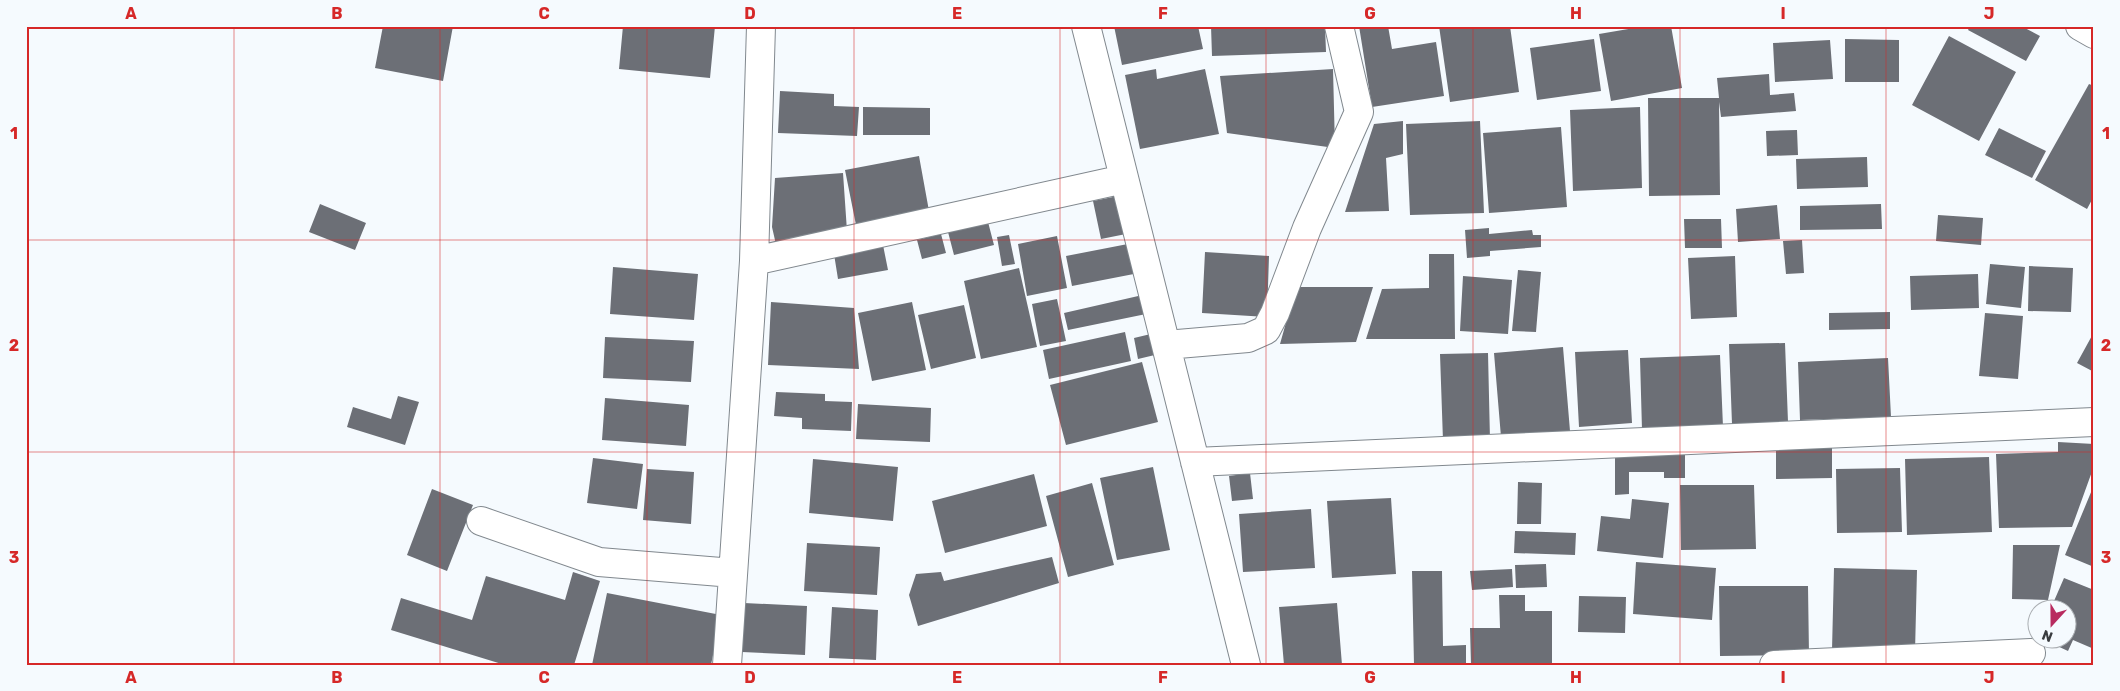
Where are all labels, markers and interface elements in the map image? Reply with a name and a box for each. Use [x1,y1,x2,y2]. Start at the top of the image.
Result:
text: A [125,4,137,23]
text: B [331,4,343,23]
text: C [538,4,550,23]
text: D [744,4,756,23]
text: E [952,4,962,23]
text: F [1158,4,1168,23]
text: G [1364,4,1376,23]
text: H [1570,4,1582,23]
text: I [1780,4,1786,23]
text: J [1984,4,1994,23]
text: 1 [10,124,18,143]
text: 1 [2102,124,2110,143]
text: 2 [9,336,19,355]
text: 2 [2101,336,2111,355]
text: 3 [9,548,19,567]
text: 3 [2101,548,2111,567]
north arrow [2028,598,2078,648]
text: N [2040,626,2055,645]
text: A [125,668,137,687]
text: B [331,668,343,687]
text: C [538,668,550,687]
text: D [744,668,756,687]
text: E [952,668,962,687]
text: F [1158,668,1168,687]
text: G [1364,668,1376,687]
text: H [1570,668,1582,687]
text: I [1780,668,1786,687]
text: J [1984,668,1994,687]

